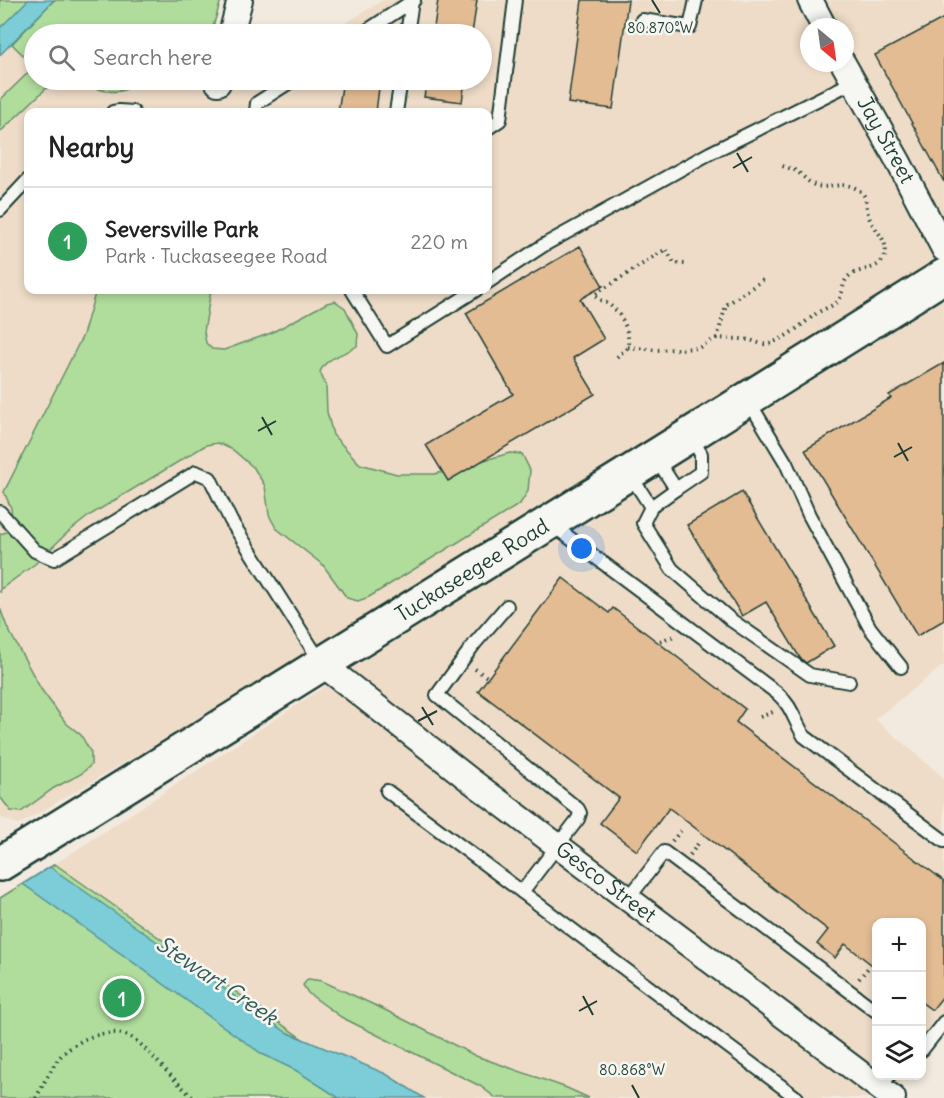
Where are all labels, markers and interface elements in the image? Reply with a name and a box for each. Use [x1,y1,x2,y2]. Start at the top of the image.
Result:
text: 80.870°W [627,18,693,37]
north arrow [800,18,854,72]
search box [24,24,492,90]
icon: search [45,41,78,74]
text: Search here [93,43,212,71]
street label: Jay Street [851,91,921,188]
text: Nearby [48,131,134,164]
text: Seversville Park [105,215,259,243]
text: 1 [64,229,71,254]
text: 220 m [411,229,468,254]
text: Park · Tuckaseegee Road [105,243,328,268]
street label: Tuckaseegee Road [390,512,554,628]
your location [567,534,596,563]
street label: Gesco Street [550,835,662,928]
map controls [872,918,926,1080]
button: + [872,918,926,972]
water label: Stewart Creek [151,929,284,1032]
button: − [872,972,926,1026]
pin: 1 [102,976,142,1020]
button: layers [872,1026,926,1080]
text: 80.868°W [599,1060,665,1079]

